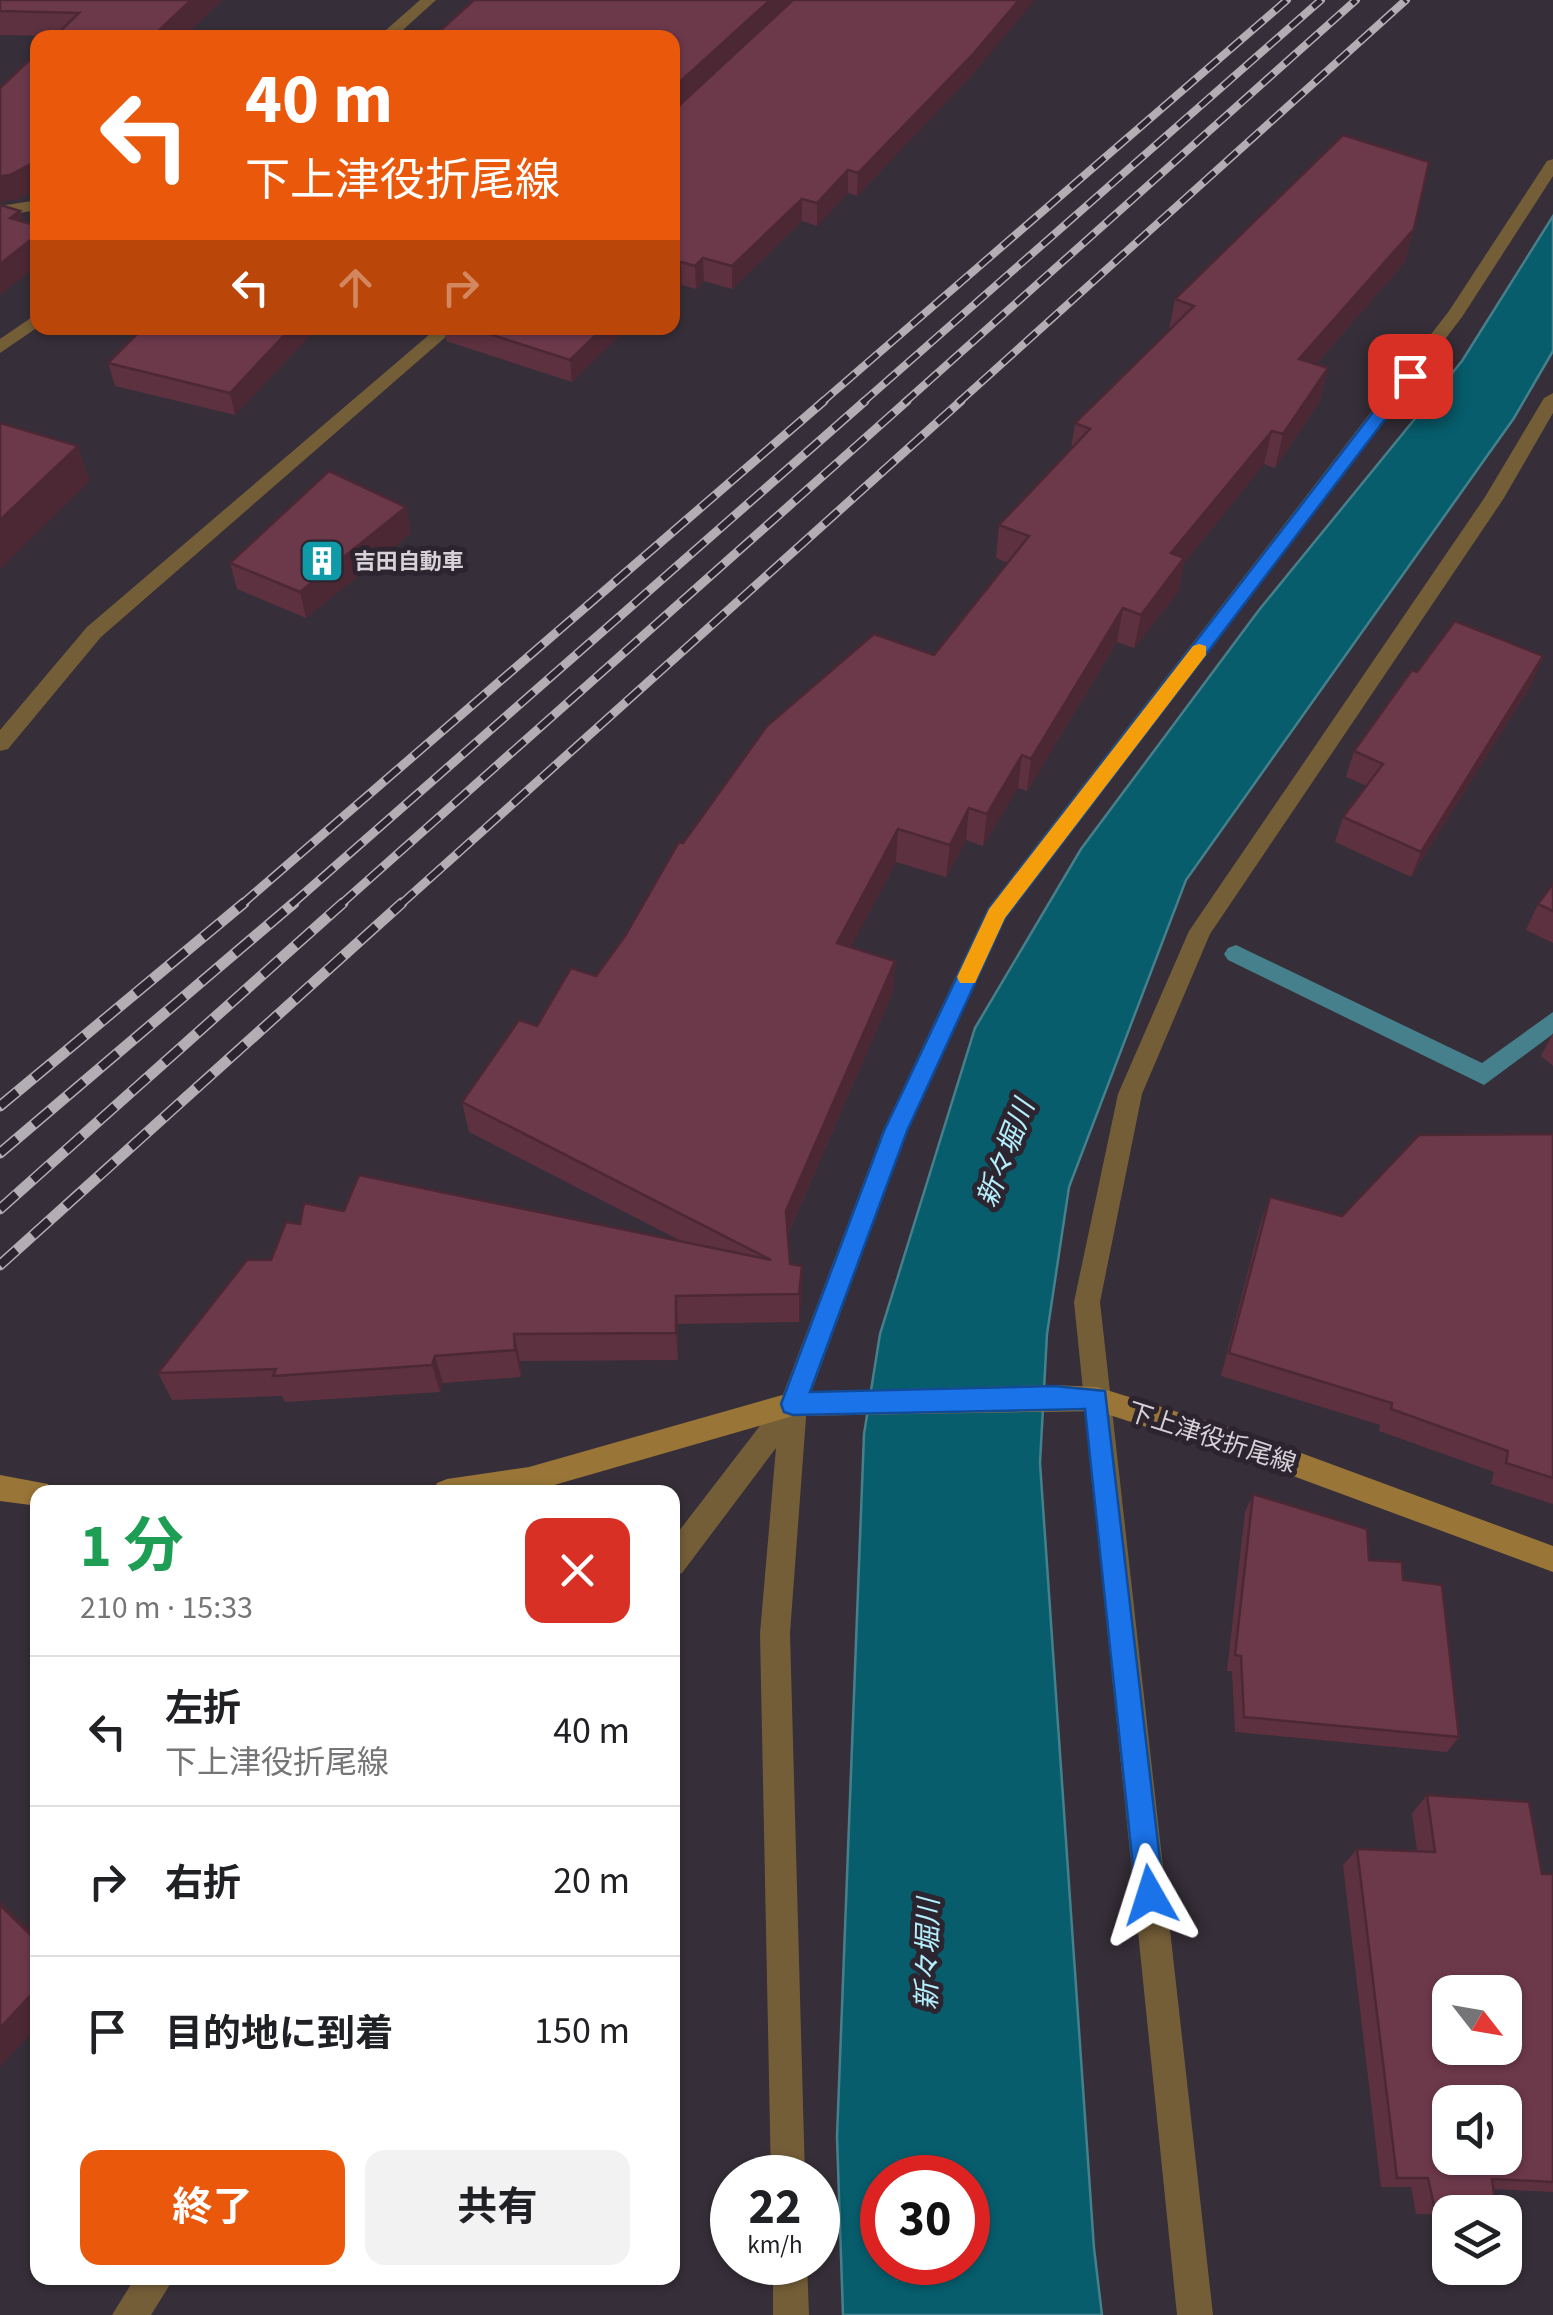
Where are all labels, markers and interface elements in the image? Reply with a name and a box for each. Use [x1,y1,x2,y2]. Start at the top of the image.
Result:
text: 40 m [245,50,393,150]
icon: left [80,70,210,200]
text: 下上津役折尾線 [245,149,560,213]
icon: left [223,260,278,315]
icon: ahead [328,260,383,315]
icon: right [433,260,488,315]
pin [1368,334,1453,419]
icon: arrive [1383,349,1438,404]
building icon: 吉田自動車 [299,538,345,584]
place label: 吉田自動車 [354,546,464,578]
water label: 新々堀川 [967,1091,1046,1213]
street label: 下上津役折尾線 [1123,1394,1300,1482]
text: 1 分 [80,1505,184,1590]
button: close [525,1518,630,1623]
text: 210 m · 15:33 [80,1585,253,1631]
text: 左折 [165,1682,241,1736]
icon: left [80,1704,135,1759]
text: 40 m [553,1704,630,1758]
text: 下上津役折尾線 [165,1740,389,1786]
position arrow [1098,1843,1202,1947]
icon: right [80,1854,135,1909]
text: 20 m [553,1854,630,1908]
text: 右折 [165,1857,241,1911]
water label: 新々堀川 [907,1895,949,2010]
north arrow [1432,1975,1522,2065]
map controls [1432,1975,1522,2285]
icon: arrive [80,2004,135,2059]
text: 150 m [534,2004,630,2058]
text: 目的地に到着 [165,2007,393,2061]
button: sound [1432,2085,1522,2175]
button: 終了 [80,2150,345,2265]
button: 共有 [365,2150,630,2265]
speed limit sign: 30 [860,2155,990,2285]
text: 22 [749,2172,801,2243]
button: layers [1432,2195,1522,2285]
text: km/h [747,2227,803,2263]

